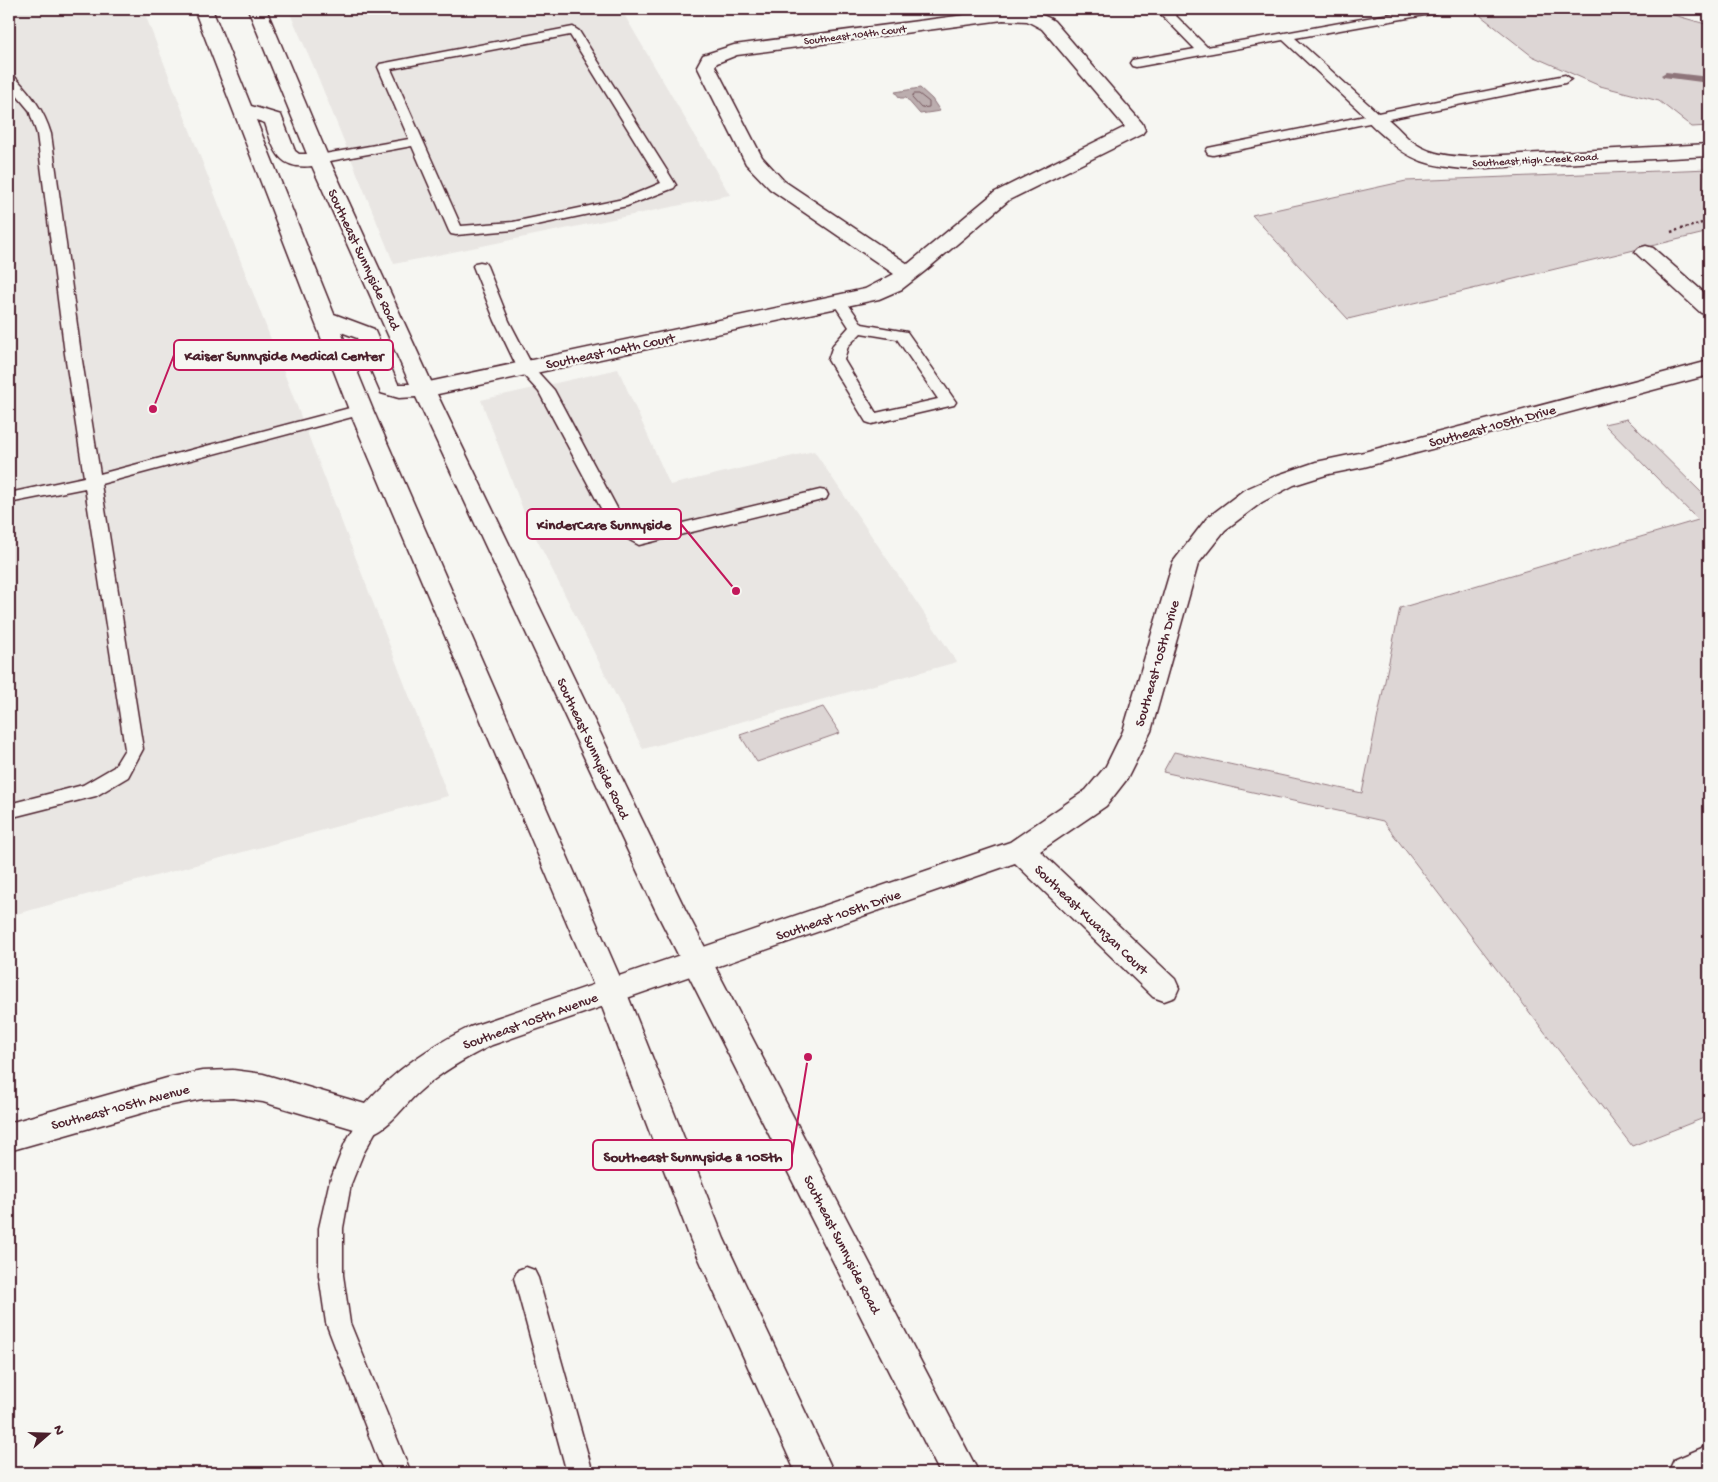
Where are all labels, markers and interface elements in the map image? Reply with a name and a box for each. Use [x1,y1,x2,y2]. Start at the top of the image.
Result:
street label: Southeast 104th Court [803,24,909,48]
street label: Southeast High Creek Road [1472,152,1600,170]
street label: Southeast Sunnyside Road [323,187,404,335]
street label: Southeast 104th Court [544,330,678,374]
callout: Kaiser Sunnyside Medical Center [174,340,393,370]
text: Kaiser Sunnyside Medical Center [183,348,385,366]
street label: Southeast 105th Drive [1427,402,1559,453]
callout: KinderCare Sunnyside [527,509,681,539]
text: KinderCare Sunnyside [536,517,672,535]
street label: Southeast 105th Drive [1132,598,1185,729]
street label: Southeast Sunnyside Road [552,676,633,824]
street label: Southeast Kwanzan Court [1030,862,1152,981]
street label: Southeast 105th Drive [774,887,904,946]
street label: Southeast 105th Avenue [461,990,601,1055]
street label: Southeast 105th Avenue [50,1082,192,1135]
callout: Southeast Sunnyside & 105th [593,1140,792,1170]
text: Southeast Sunnyside & 105th [604,1149,782,1167]
street label: Southeast Sunnyside Road [798,1173,884,1319]
north arrow [22,1410,72,1460]
text: N [48,1423,67,1438]

